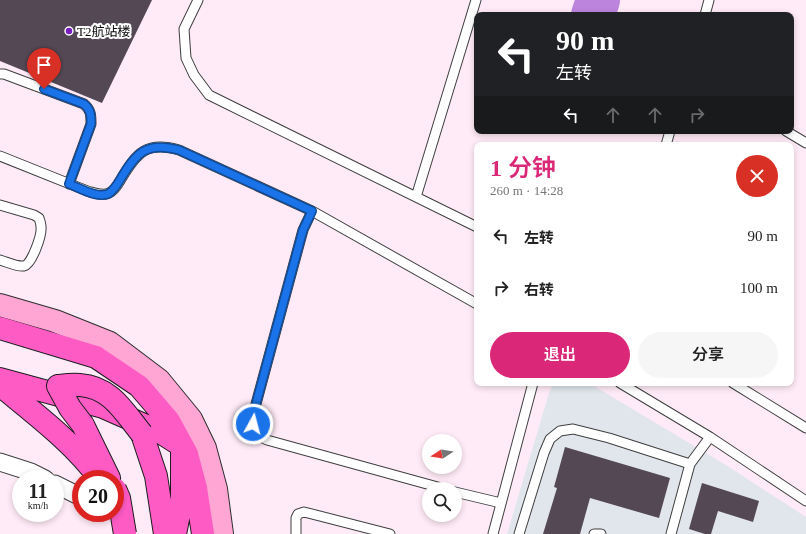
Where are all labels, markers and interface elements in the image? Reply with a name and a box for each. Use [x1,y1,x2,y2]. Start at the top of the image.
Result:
place label: T2航站楼 [77,24,130,39]
text: 90 m [556,25,614,56]
marker: T2航站楼 [64,26,74,36]
icon: left [490,28,542,80]
pin [27,48,61,89]
icon: arrive [33,54,55,76]
text: 左转 [556,63,592,83]
icon: left [560,104,582,126]
icon: ahead [602,104,624,126]
icon: ahead [644,104,666,126]
icon: right [686,104,708,126]
text: 1 分钟 [490,155,556,181]
button: close [736,155,778,197]
text: 260 m · 14:28 [490,183,563,198]
icon: left [490,225,512,247]
text: 90 m [748,228,778,244]
text: 左转 [524,230,554,246]
icon: right [490,277,512,299]
text: 100 m [740,280,778,296]
text: 右转 [524,282,554,298]
button: 退出 [490,332,630,378]
button: 分享 [638,332,778,378]
position arrow [232,403,274,445]
north arrow [422,434,462,474]
map controls [422,434,462,522]
speed limit sign: 20 [72,470,124,522]
text: 11 [29,480,47,502]
button: search [422,482,462,522]
text: km/h [28,500,48,511]

